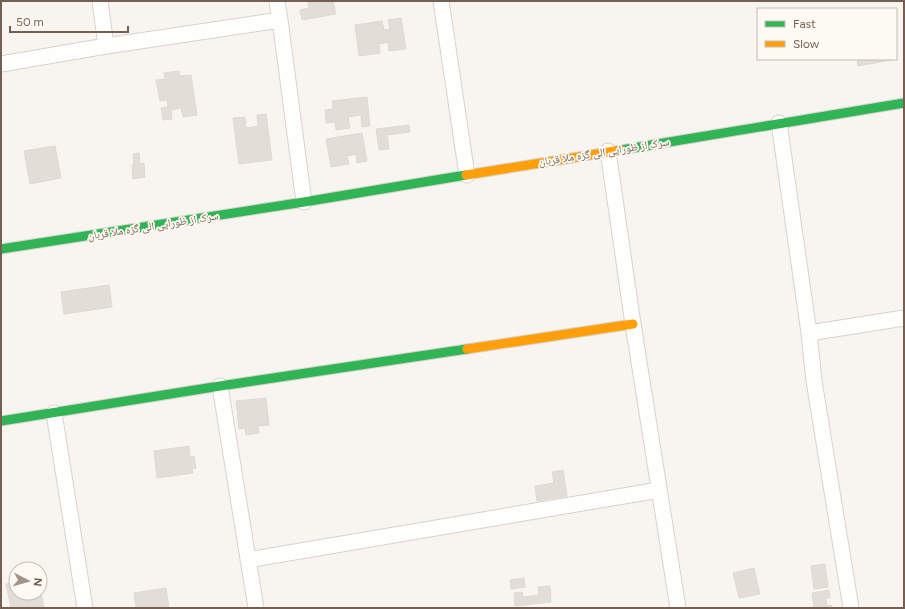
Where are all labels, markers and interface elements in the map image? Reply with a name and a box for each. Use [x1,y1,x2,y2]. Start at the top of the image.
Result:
scale bar [10,8,128,34]
legend [757,8,897,60]
text: 50 m [16,15,44,29]
text: Fast [793,17,816,31]
text: Slow [793,37,820,51]
street label: سرک از ظورایی الی گزه ملا قربان [538,135,670,169]
street label: سرک از ظورایی الی گزه ملا قربان [87,209,219,243]
north arrow [8,561,48,601]
text: N [31,577,44,587]

